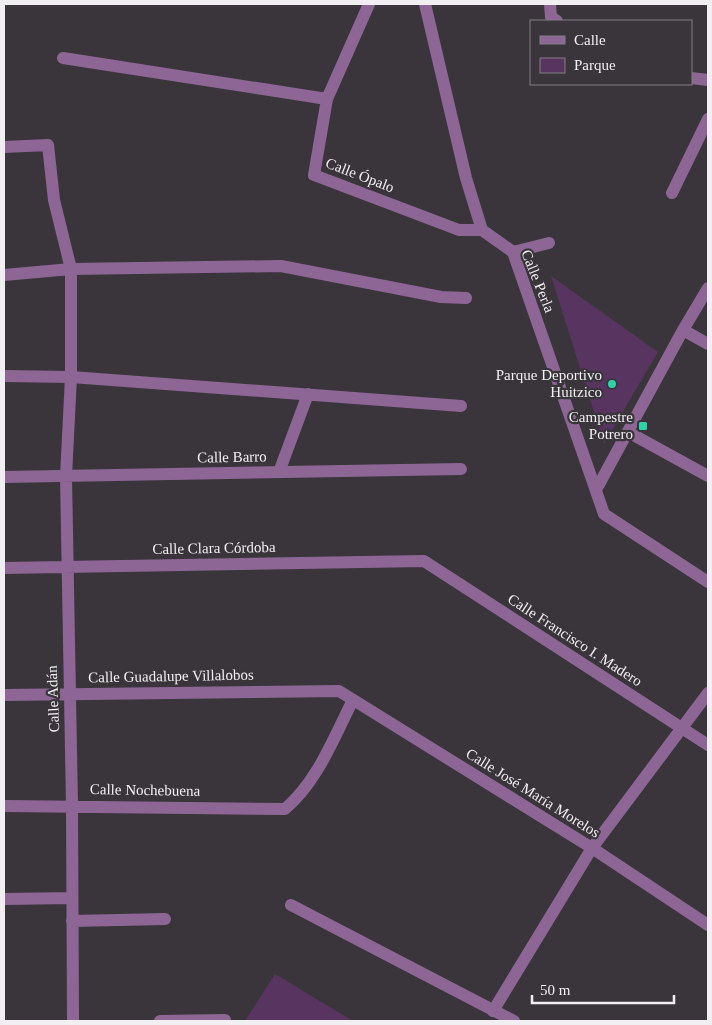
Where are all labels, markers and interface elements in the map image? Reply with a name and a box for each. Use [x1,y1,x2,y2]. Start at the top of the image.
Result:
legend [530,20,692,85]
text: Calle [574,32,606,48]
text: Parque [574,57,616,73]
street label: Calle Ópalo [323,155,397,195]
street label: Calle Perla [518,247,558,315]
place label: Parque Deportivo Huitzico [496,367,602,400]
marker: Parque Deportivo Huitzico [606,378,618,390]
place label: Campestre Potrero [569,409,633,442]
marker: Campestre Potrero [637,420,649,432]
street label: Calle Barro [197,448,267,466]
street label: Calle Clara Córdoba [152,539,276,557]
street label: Calle Francisco I. Madero [505,591,645,689]
street label: Calle Adán [44,665,62,733]
street label: Calle Guadalupe Villalobos [88,667,254,685]
street label: Calle José María Morelos [463,745,603,841]
street label: Calle Nochebuena [90,781,201,799]
scale bar [532,972,674,1004]
text: 50 m [540,982,571,998]

